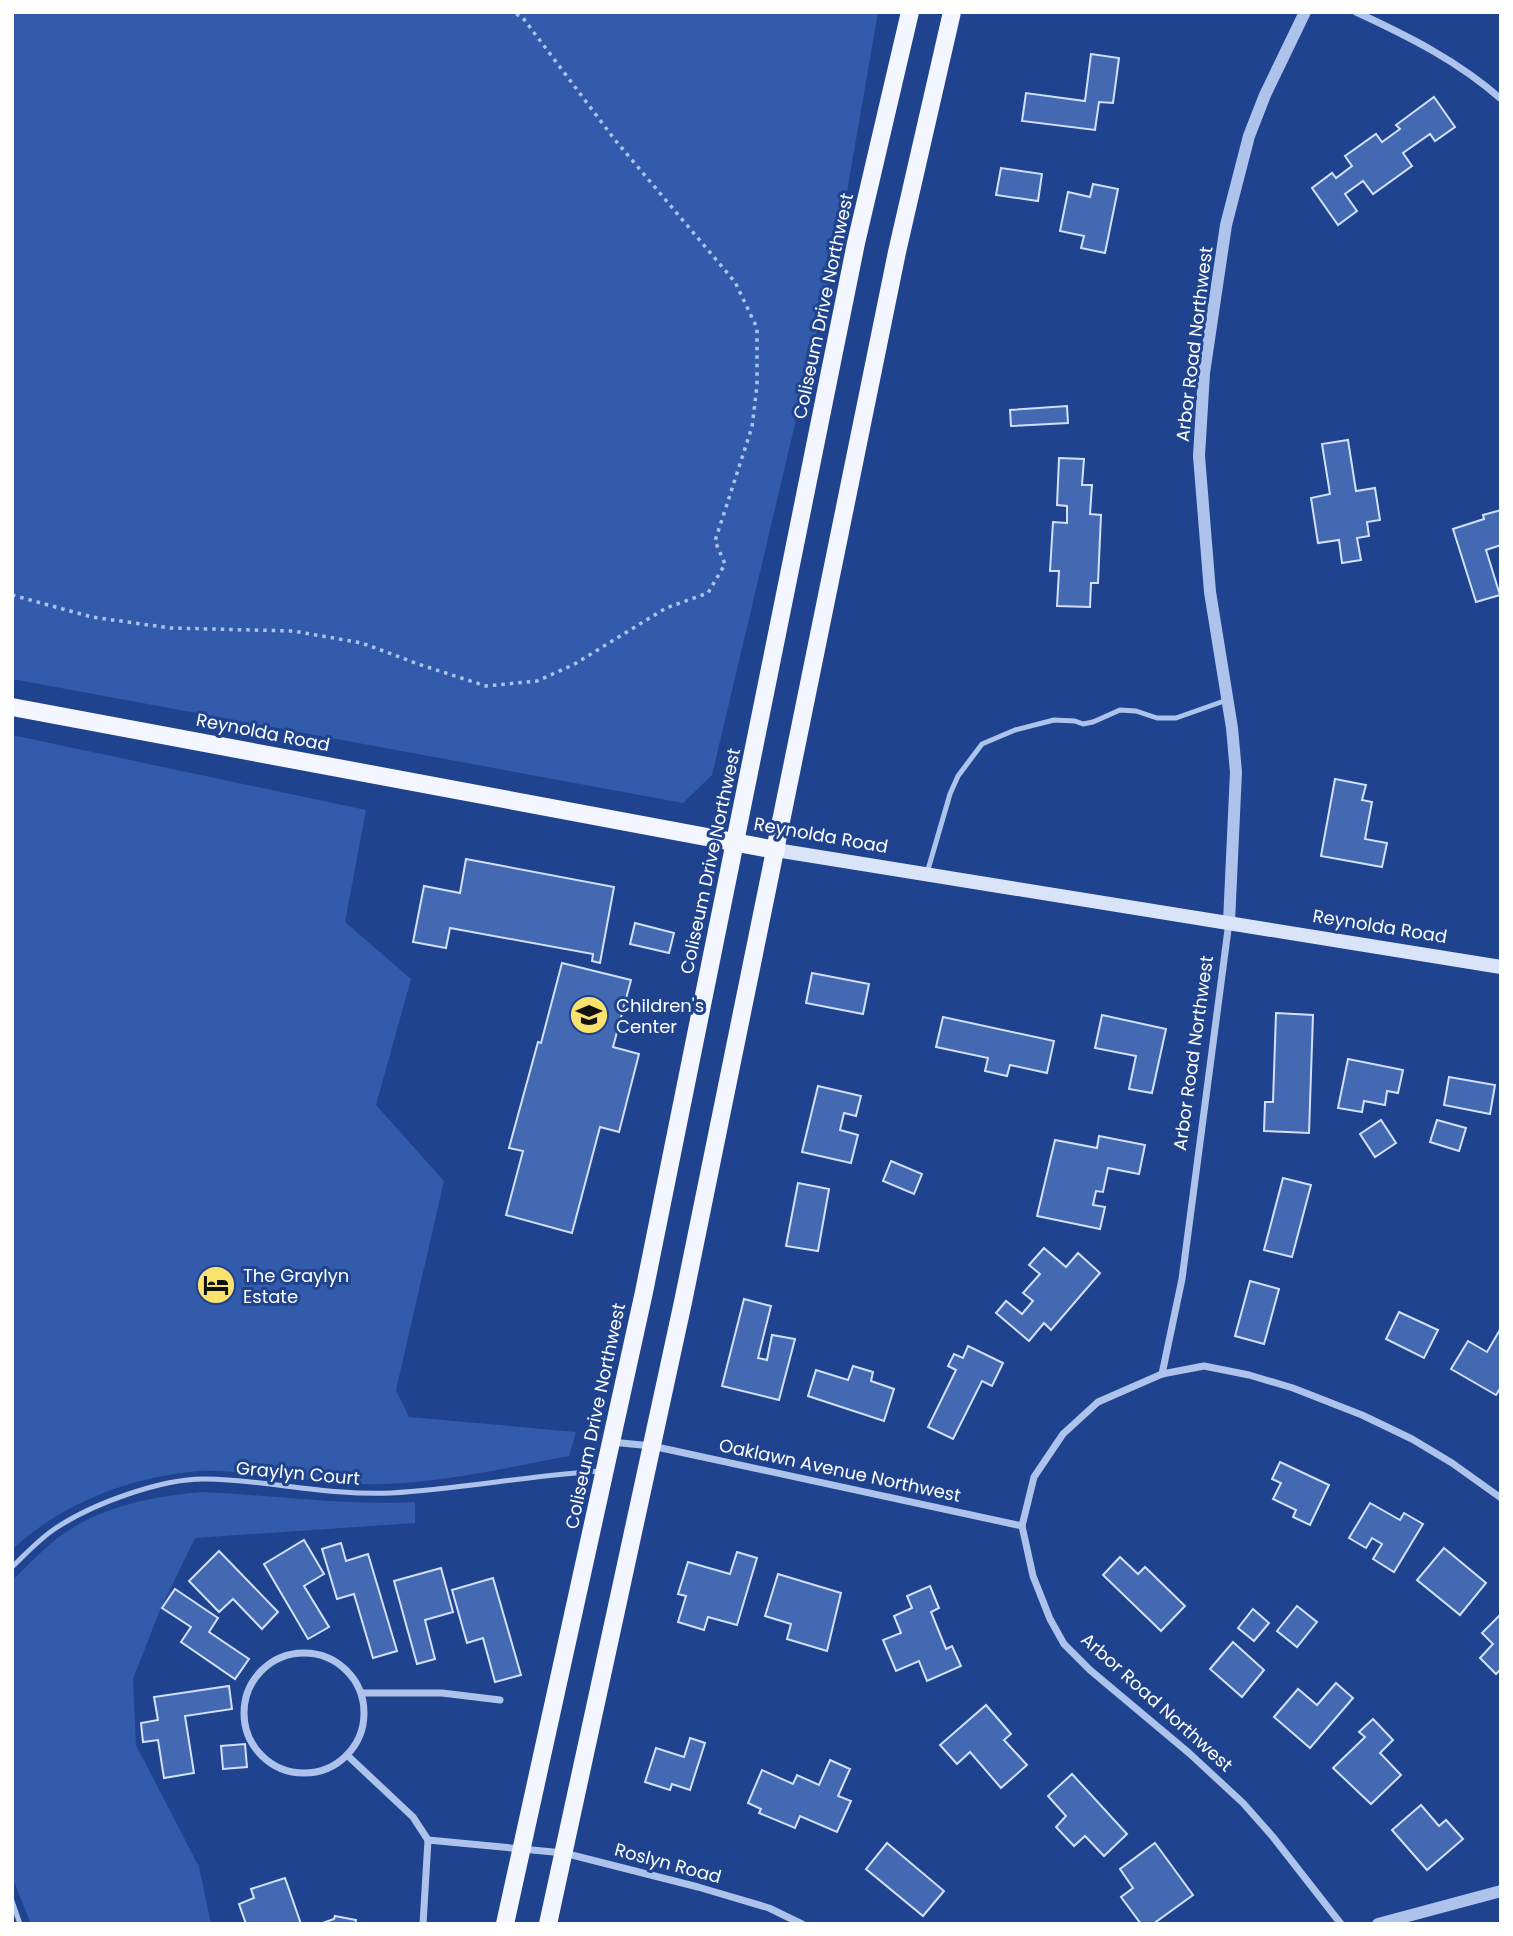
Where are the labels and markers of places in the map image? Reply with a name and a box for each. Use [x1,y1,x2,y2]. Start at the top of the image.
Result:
place label: Children's Center [616,993,704,1039]
school or university icon: Children's Center [568,994,610,1036]
place label: The Graylyn Estate [243,1263,349,1309]
hotel icon: The Graylyn Estate [195,1264,237,1306]

